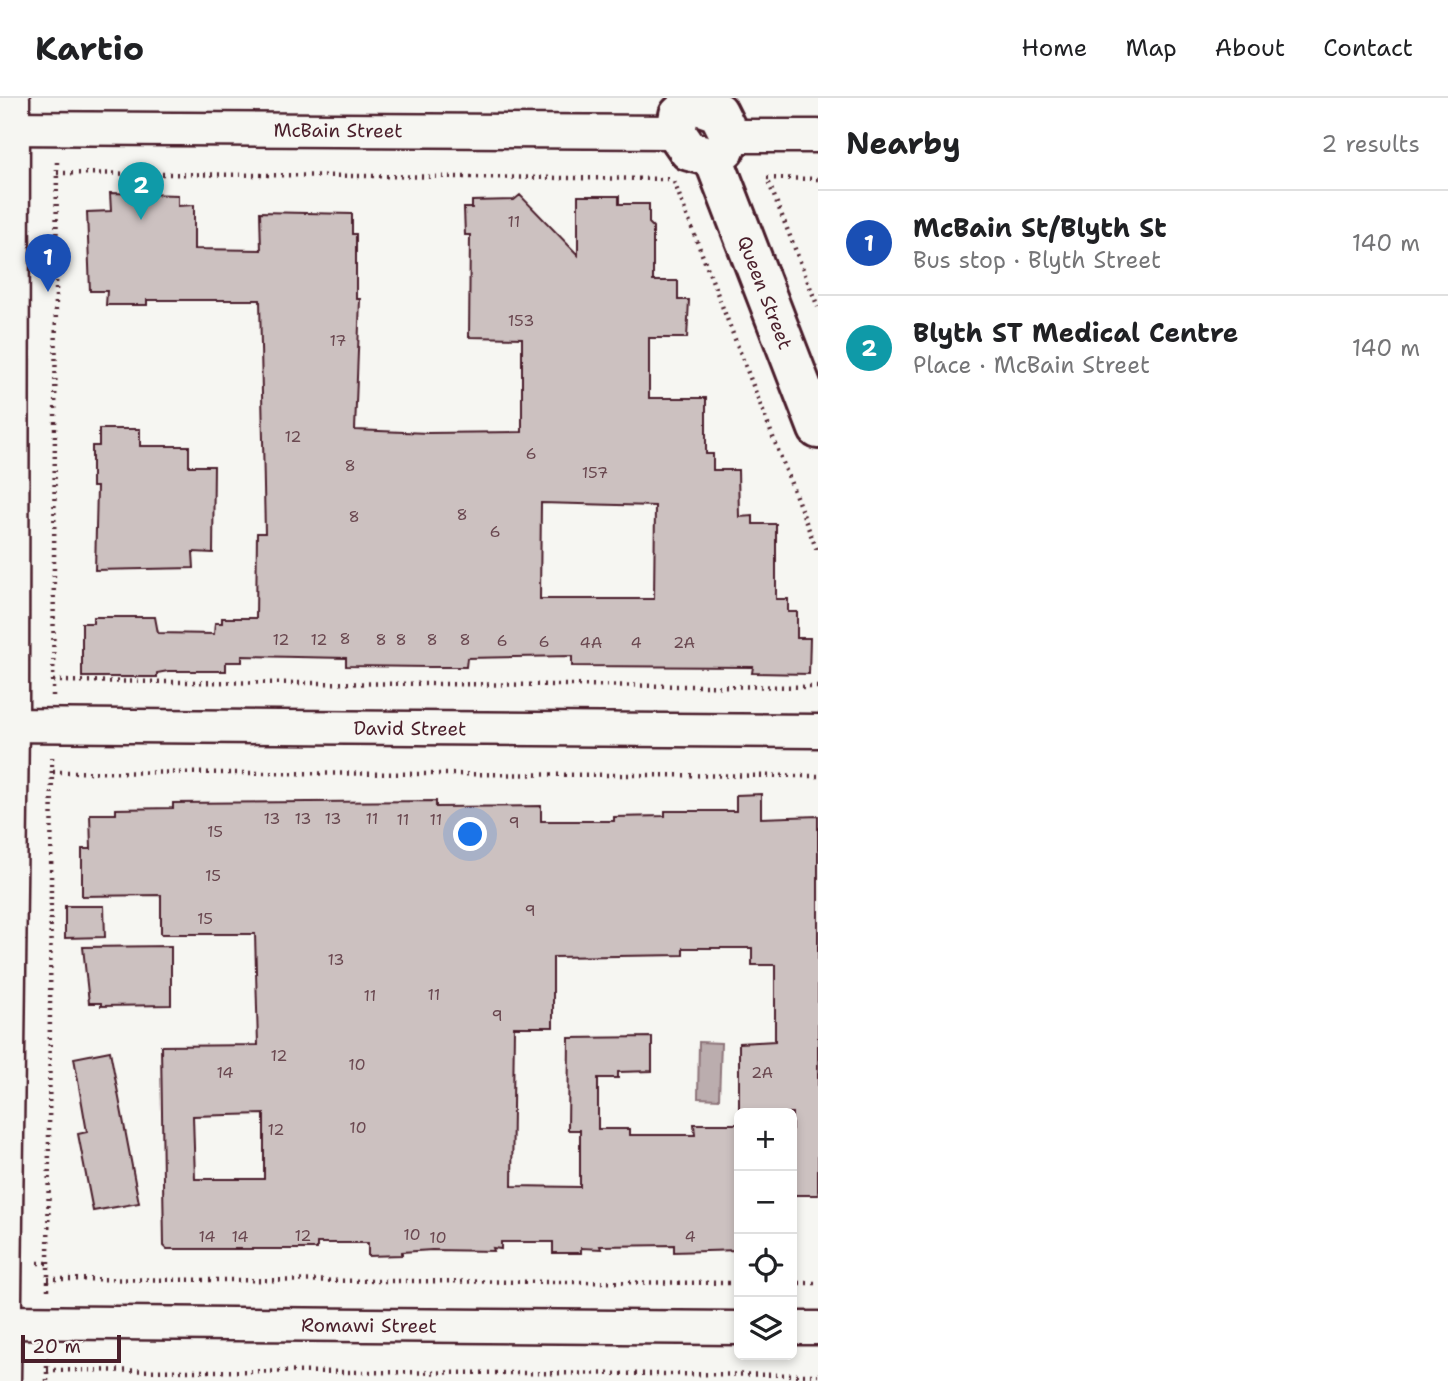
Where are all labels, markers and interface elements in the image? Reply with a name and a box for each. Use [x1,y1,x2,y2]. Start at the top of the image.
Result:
text: Kartio [35,26,144,71]
text: Home [1021,32,1087,64]
text: Map [1125,32,1177,64]
text: About [1215,32,1285,64]
text: Contact [1323,32,1413,64]
street label: McBain Street [273,117,403,143]
text: Nearby [846,123,961,164]
text: 2 results [1321,129,1420,159]
pin: 2 [118,162,164,220]
text: McBain St/Blyth St [913,210,1167,245]
house number: 11 [508,211,520,232]
text: 1 [864,228,874,258]
text: 140 m [1352,228,1420,258]
street label: Queen Street [732,232,798,353]
pin: 1 [25,234,71,292]
text: Bus stop · Blyth Street [913,245,1161,275]
house number: 153 [508,310,534,331]
text: Blyth ST Medical Centre [913,315,1238,350]
house number: 17 [329,330,347,351]
text: 2 [861,333,877,363]
text: 140 m [1352,333,1420,363]
text: Place · McBain Street [913,350,1150,380]
house number: 12 [284,426,302,447]
house number: 6 [525,443,537,464]
house number: 8 [344,455,356,476]
house number: 157 [582,462,608,483]
house number: 8 [456,504,468,525]
house number: 8 [348,506,360,527]
house number: 6 [489,521,501,542]
house number: 8 [339,628,351,649]
house number: 12 [272,629,290,650]
house number: 12 [310,629,328,650]
house number: 8 [375,629,387,650]
house number: 8 [395,629,407,650]
house number: 8 [426,629,438,650]
house number: 8 [459,629,471,650]
house number: 6 [496,630,508,651]
house number: 6 [538,631,550,652]
house number: 4A [580,632,602,653]
house number: 4 [630,632,642,653]
house number: 2A [673,632,695,653]
street label: David Street [353,715,467,741]
house number: 13 [263,808,281,829]
house number: 13 [294,808,312,829]
house number: 13 [324,808,342,829]
house number: 11 [366,808,378,829]
house number: 11 [397,809,409,830]
house number: 11 [430,809,442,830]
house number: 9 [508,812,520,833]
your location [453,817,487,851]
house number: 15 [207,821,223,842]
house number: 15 [205,865,221,886]
house number: 9 [524,900,536,921]
house number: 15 [197,908,213,929]
house number: 13 [327,949,345,970]
house number: 11 [428,984,440,1005]
house number: 11 [364,985,376,1006]
house number: 9 [491,1005,503,1026]
house number: 12 [270,1045,288,1066]
house number: 10 [348,1054,366,1075]
house number: 14 [216,1062,234,1083]
house number: 2A [751,1062,773,1083]
map controls [734,1108,797,1360]
button: + [734,1108,797,1171]
house number: 10 [349,1117,367,1138]
house number: 12 [267,1119,285,1140]
button: − [734,1171,797,1234]
house number: 10 [403,1224,421,1245]
house number: 12 [294,1225,312,1246]
house number: 14 [198,1226,216,1247]
house number: 14 [231,1226,249,1247]
house number: 4 [684,1226,696,1247]
house number: 10 [429,1227,447,1248]
button: locate [734,1234,797,1297]
button: layers [734,1297,797,1360]
street label: Romawi Street [301,1312,437,1338]
scale bar [21,1332,121,1364]
text: 20 m [32,1334,81,1359]

